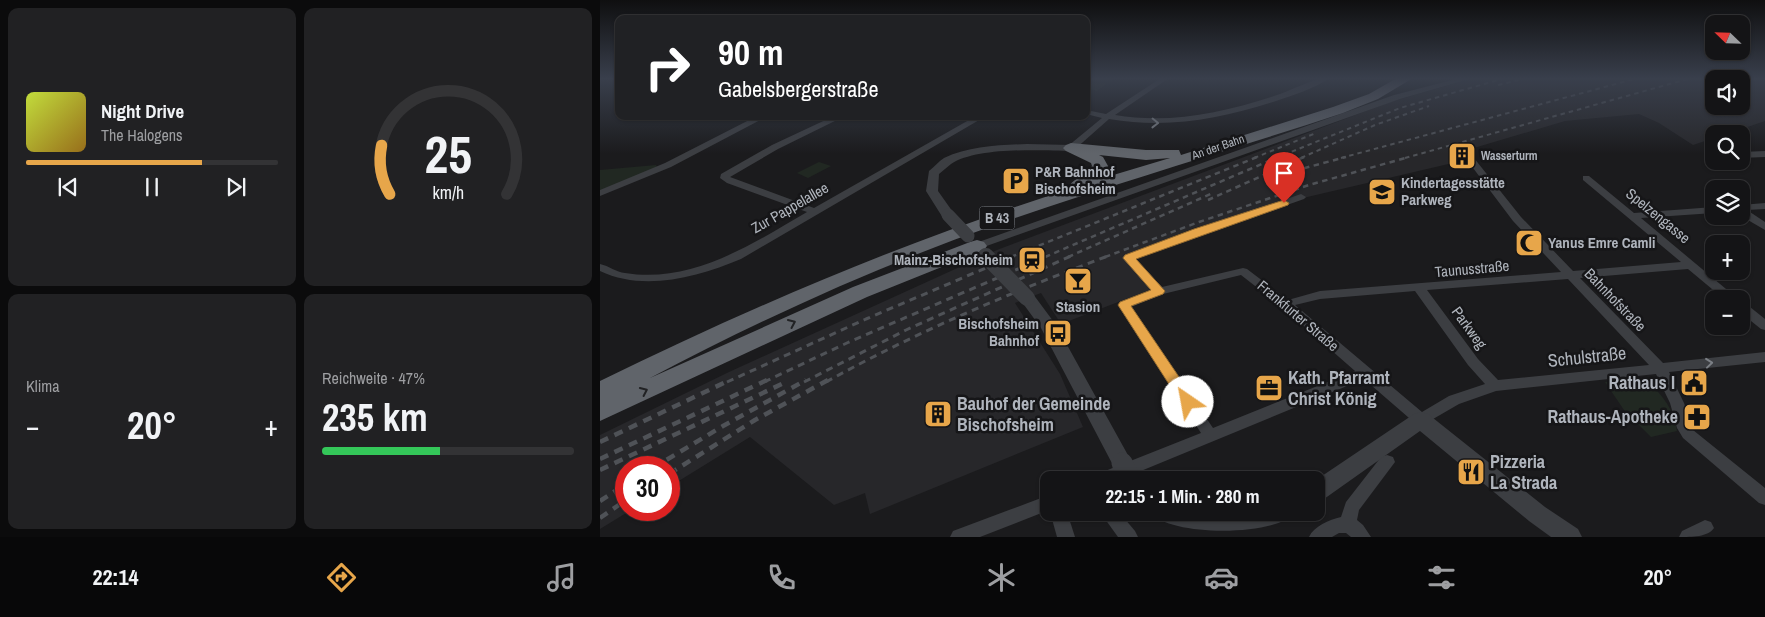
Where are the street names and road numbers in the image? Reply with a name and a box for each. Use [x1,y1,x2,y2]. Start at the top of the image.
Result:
street label: An der Bahn [1189,131,1246,164]
street label: Zur Pappelallee [747,177,832,238]
street label: Spelzengasse [1622,183,1695,248]
road number: B 43 [980,207,1014,230]
street label: Taunusstraße [1434,255,1510,282]
street label: Bahnhofstraße [1580,263,1651,336]
street label: Frankfurter Straße [1253,275,1344,356]
street label: Parkweg [1447,302,1492,353]
street label: Schulstraße [1546,340,1627,373]

